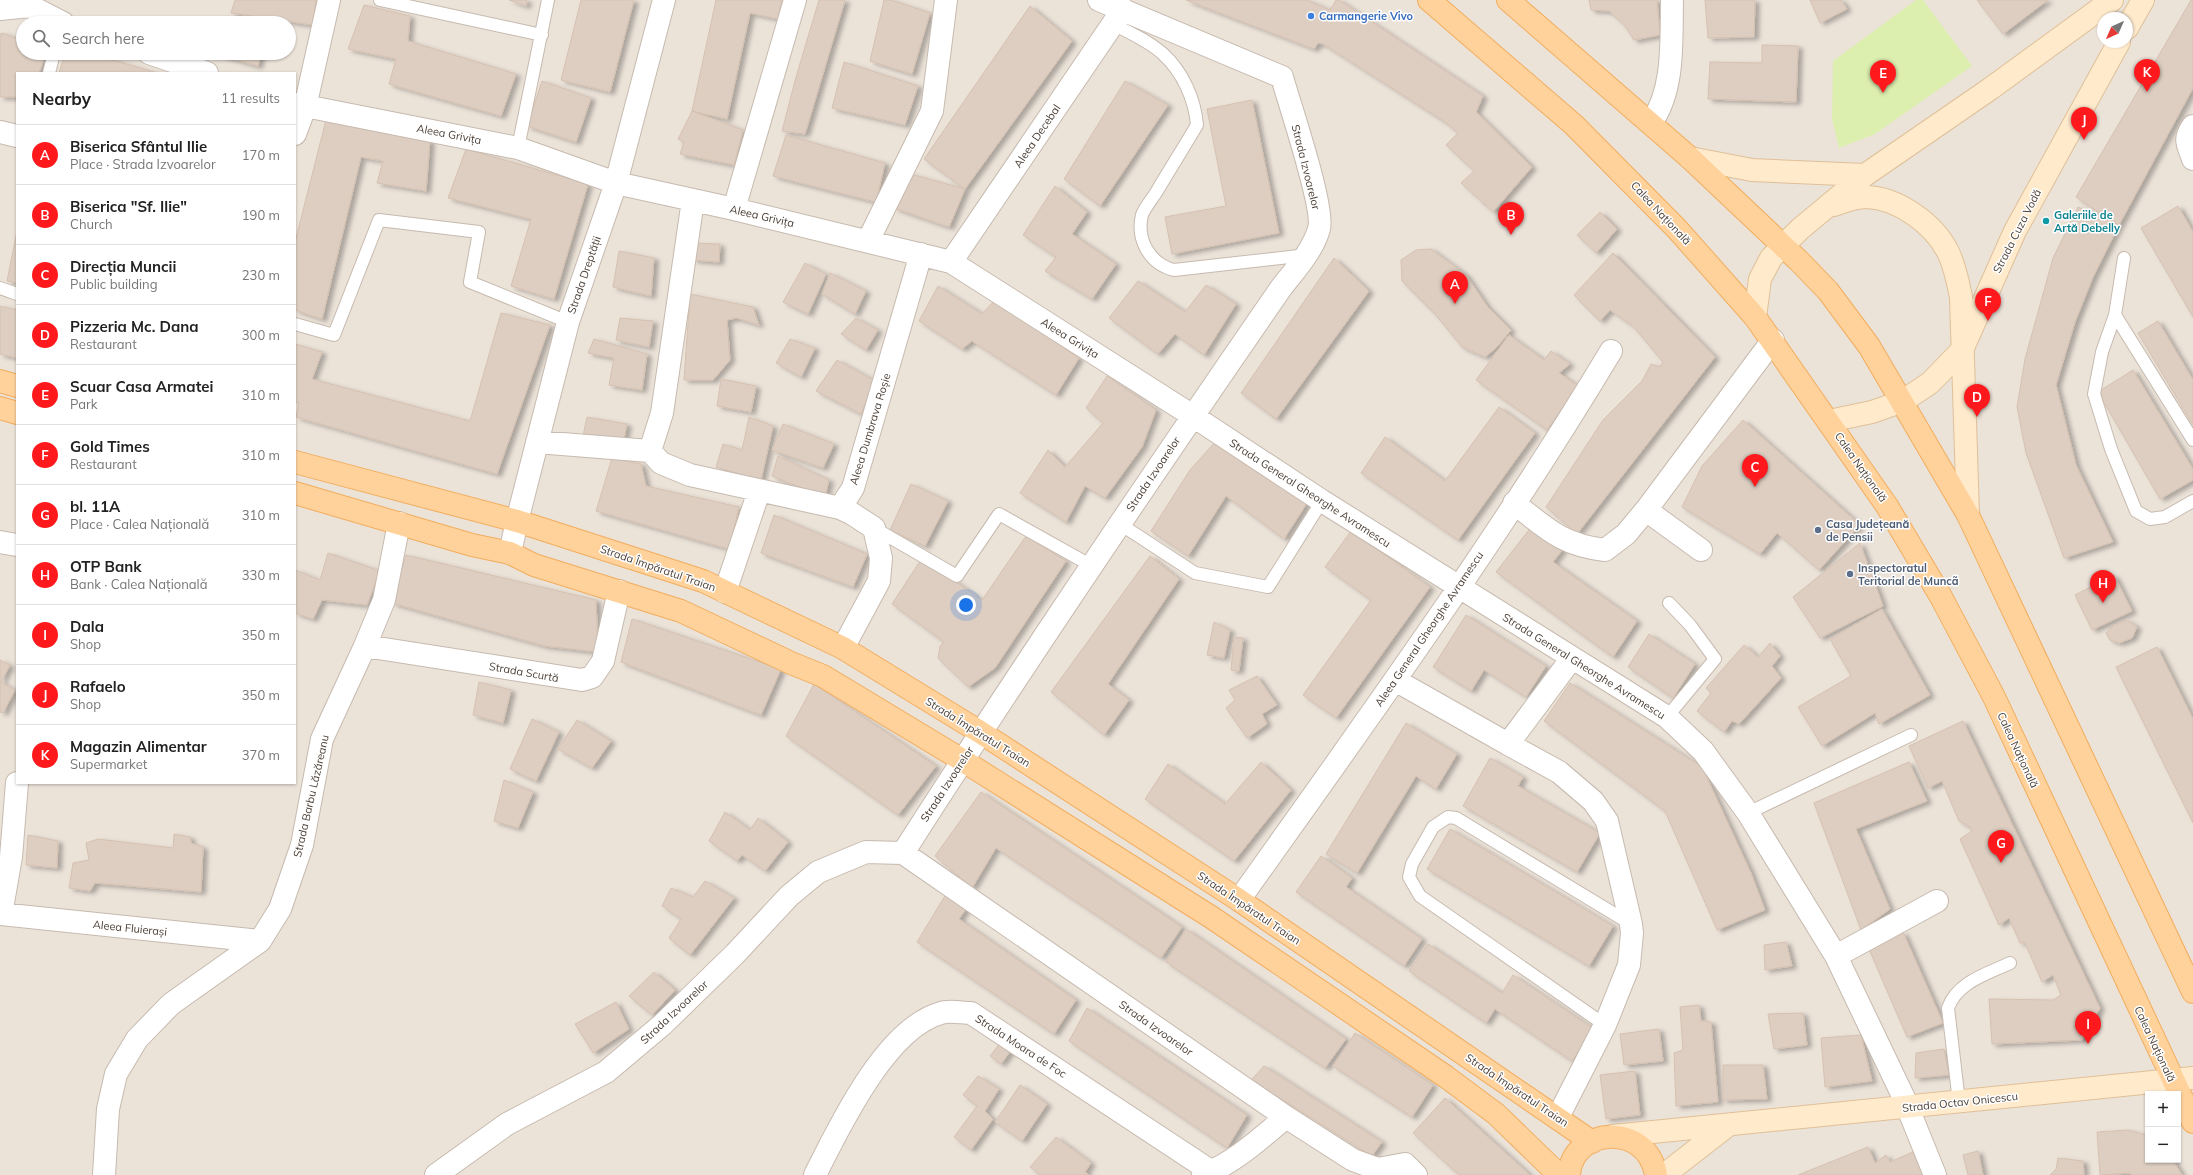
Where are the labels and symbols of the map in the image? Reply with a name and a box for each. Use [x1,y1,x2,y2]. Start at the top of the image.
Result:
place label: Carmangerie Vivo [1319,9,1414,23]
marker: Carmangerie Vivo [1306,11,1316,21]
north arrow [2097,12,2133,48]
pin: K [2134,59,2160,92]
pin: E [1870,60,1896,93]
street label: Aleea Decebal [1011,102,1063,170]
pin: J [2071,107,2097,140]
street label: Aleea Grivița [415,121,483,148]
street label: Strada Izvoarelor [1289,123,1323,211]
street label: Calea Națională [1627,178,1694,248]
street label: Strada Cuza Vodă [1990,187,2044,275]
street label: Aleea Grivița [728,202,796,231]
pin: B [1498,202,1524,235]
place label: Galeriile de Artă Debelly [2054,208,2120,235]
marker: Galeriile de Artă Debelly [2041,216,2051,226]
street label: Strada Dreptății [564,234,605,316]
pin: A [1442,271,1468,304]
pin: F [1975,288,2001,321]
street label: Aleea Grivița [1038,315,1102,362]
street label: Aleea Dumbrava Roșie [846,371,895,487]
pin: D [1964,384,1990,417]
street label: Calea Națională [1831,429,1890,505]
street label: Strada Izvoarelor [1123,434,1183,514]
street label: Strada General Gheorghe Avramescu [1227,436,1393,550]
pin: C [1742,454,1768,487]
place label: Casa Județeană de Pensii [1826,517,1909,544]
marker: Casa Județeană de Pensii [1813,525,1823,535]
street label: Strada Împăratul Traian [598,542,718,594]
street label: Aleea General Gheorghe Avramescu [1372,549,1486,709]
place label: Inspectoratul Teritorial de Muncã [1858,561,1959,588]
marker: Inspectoratul Teritorial de Muncã [1845,569,1855,579]
pin: H [2090,570,2116,603]
your location [956,595,976,615]
street label: Strada General Gheorghe Avramescu [1500,610,1668,722]
street label: Strada Scurtă [488,659,560,685]
street label: Strada Împăratul Traian [923,694,1033,770]
street label: Calea Națională [1993,710,2042,790]
street label: Strada Barbu Lăzăreanu [290,733,332,859]
street label: Strada Izvoarelor [917,744,977,824]
pin: G [1988,830,2014,863]
street label: Strada Împăratul Traian [1195,868,1303,948]
street label: Aleea Fluierași [92,917,168,940]
street label: Strada Izvoarelor [637,977,711,1047]
street label: Strada Izvoarelor [1116,997,1196,1059]
street label: Calea Națională [2130,1004,2179,1084]
street label: Strada Moara de Foc [973,1011,1070,1081]
pin: I [2075,1011,2101,1044]
street label: Strada Împăratul Traian [1463,1050,1571,1130]
street label: Strada Octav Onicescu [1901,1089,2019,1115]

